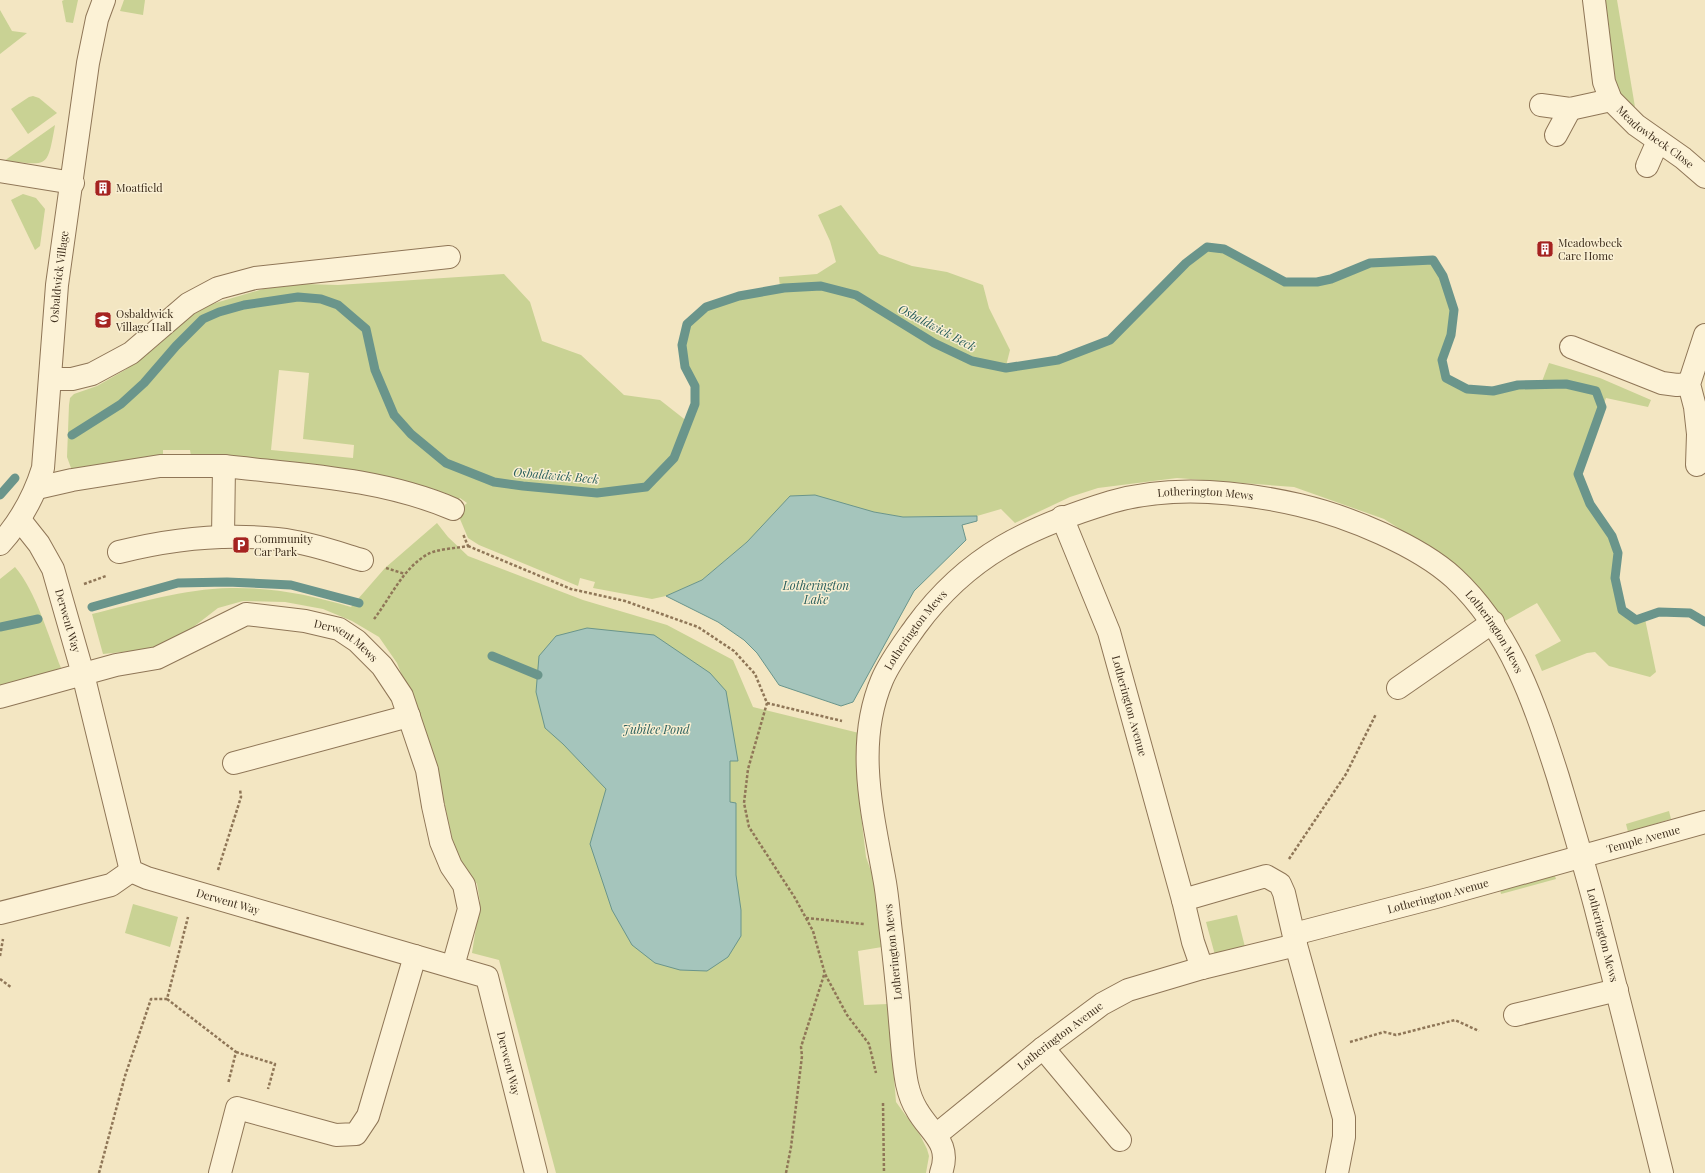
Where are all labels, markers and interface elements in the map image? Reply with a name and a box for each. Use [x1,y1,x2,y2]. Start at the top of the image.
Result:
street label: Meadowbeck Close [1614,102,1698,172]
building icon: Moatfield [93,178,113,198]
place label: Moatfield [116,180,163,195]
street label: Osbaldwick Village [46,229,72,323]
place label: Meadowbeck Care Home [1558,235,1622,263]
building icon: Meadowbeck Care Home [1535,239,1555,259]
water label: Osbaldwick Beck [896,300,979,354]
place label: Osbaldwick Village Hall [115,306,173,334]
school or university icon: Osbaldwick Village Hall [93,310,113,330]
water label: Osbaldwick Beck [513,463,600,487]
street label: Lotherington Mews [1157,483,1255,503]
place label: Community Car Park [254,531,313,559]
parking icon: Community Car Park [231,535,251,555]
water label: Lotherington Lake [782,577,849,607]
street label: Lotherington Mews [880,586,950,673]
street label: Lotherington Mews [1463,586,1527,676]
street label: Derwent Way [52,587,85,654]
street label: Derwent Mews [313,615,382,665]
street label: Lotherington Avenue [1109,654,1151,758]
water label: Jubilee Pond [622,721,690,737]
street label: Temple Avenue [1605,821,1682,856]
street label: Lotherington Avenue [1386,875,1491,916]
street label: Derwent Way [195,885,262,918]
street label: Lotherington Mews [1584,886,1622,984]
street label: Lotherington Mews [880,903,905,1001]
street label: Lotherington Avenue [1014,998,1106,1073]
street label: Derwent Way [494,1030,524,1097]

